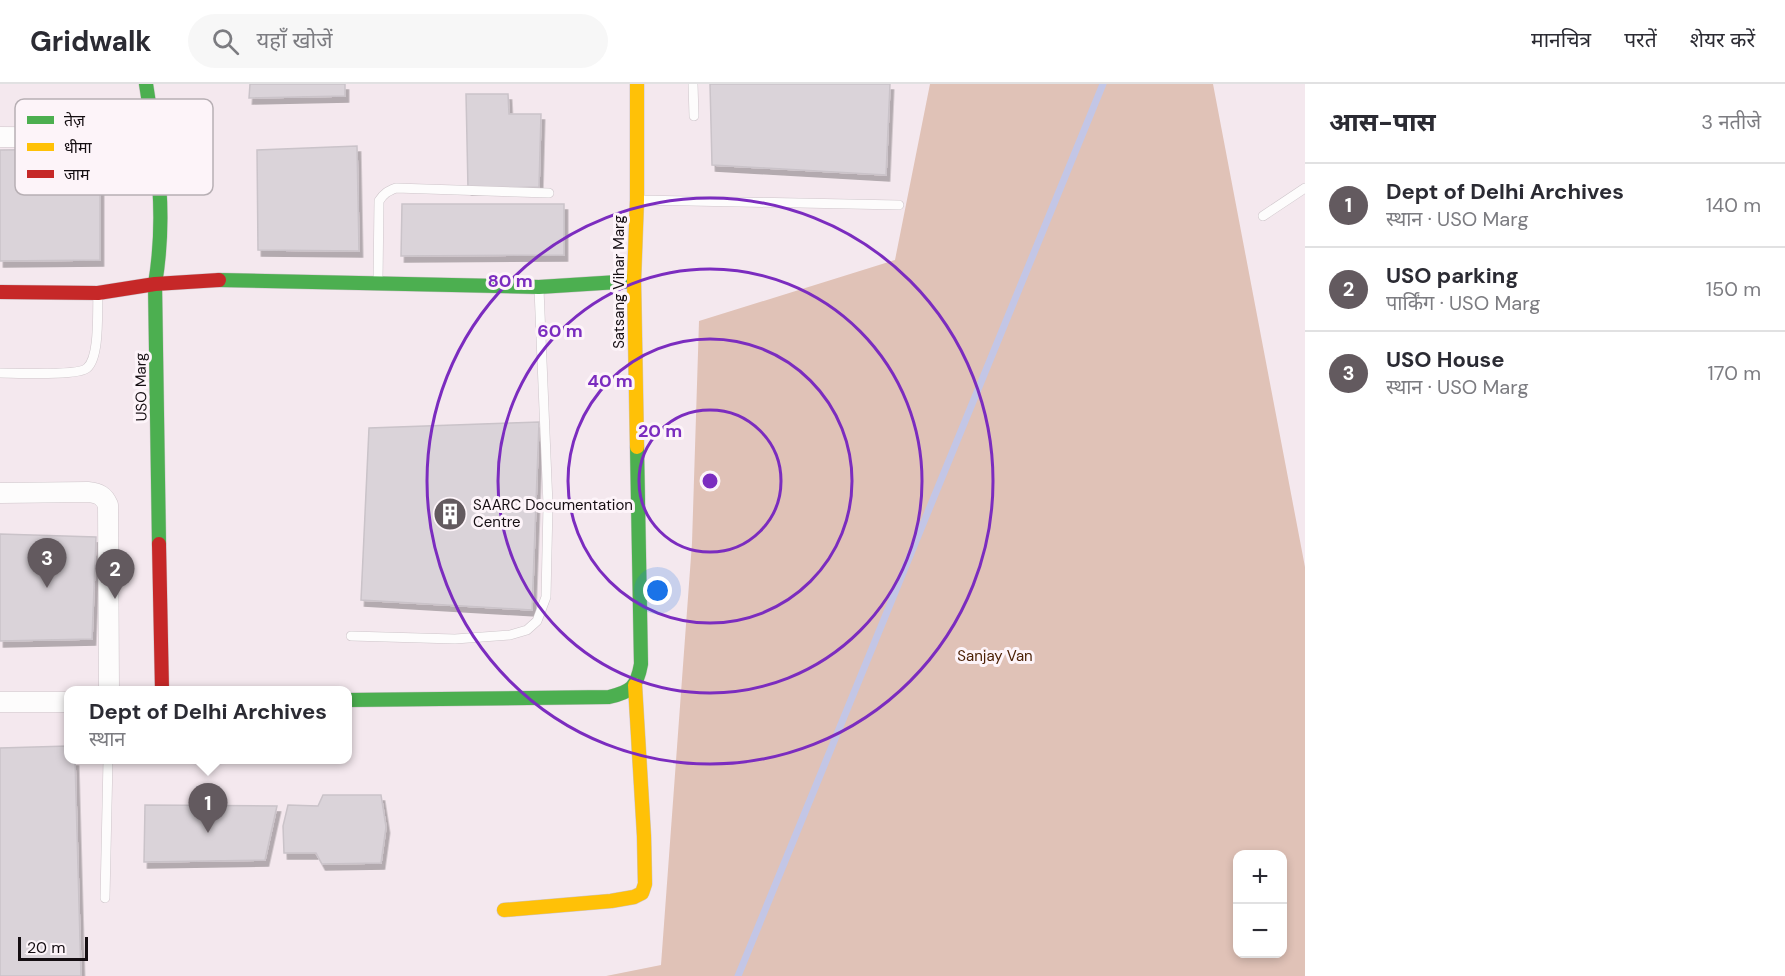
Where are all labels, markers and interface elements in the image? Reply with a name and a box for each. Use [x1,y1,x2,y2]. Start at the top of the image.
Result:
search box [188,14,608,68]
text: Gridwalk [30,23,152,60]
icon: search [209,25,242,58]
text: यहाँ खोजें [257,26,333,55]
text: मानचित्र [1531,26,1591,54]
text: परतें [1624,26,1657,54]
text: शेयर करें [1690,26,1755,54]
legend [15,99,213,195]
text: आस-पास [1329,105,1436,139]
text: 3 नतीजे [1701,109,1761,135]
text: तेज़ [64,110,86,131]
text: धीमा [64,137,93,158]
text: जाम [64,164,90,185]
text: Dept of Delhi Archives [1386,177,1624,206]
text: 1 [1345,192,1352,218]
text: 140 m [1706,192,1761,218]
text: स्थान · USO Marg [1386,206,1529,232]
street label: Satsang Vihar Marg [609,215,629,349]
text: USO parking [1386,261,1519,290]
text: 80 m [487,269,533,293]
text: 2 [1343,276,1354,302]
text: 150 m [1706,276,1761,302]
text: पार्किंग · USO Marg [1386,290,1540,316]
text: 60 m [537,319,583,343]
text: USO House [1386,345,1504,374]
street label: USO Marg [130,353,152,421]
text: 3 [1342,360,1355,386]
text: 170 m [1708,360,1761,386]
text: 40 m [587,369,633,393]
text: स्थान · USO Marg [1386,374,1529,400]
text: 20 m [638,419,682,443]
centre of rings [700,471,720,491]
place label: SAARC Documentation Centre [473,495,633,532]
building icon: SAARC Documentation Centre [432,496,468,532]
pin: 3 [28,538,66,588]
pin: 2 [96,550,134,599]
your location [643,576,672,605]
park label: Sanjay Van [957,646,1033,666]
popup [64,686,352,764]
text: Dept of Delhi Archives [89,697,327,726]
text: स्थान [89,726,125,752]
pin: 1 [188,784,228,833]
map controls [1233,850,1287,958]
button: + [1233,850,1287,904]
button: − [1233,904,1287,958]
scale bar [18,934,88,962]
text: 20 m [27,937,66,958]

